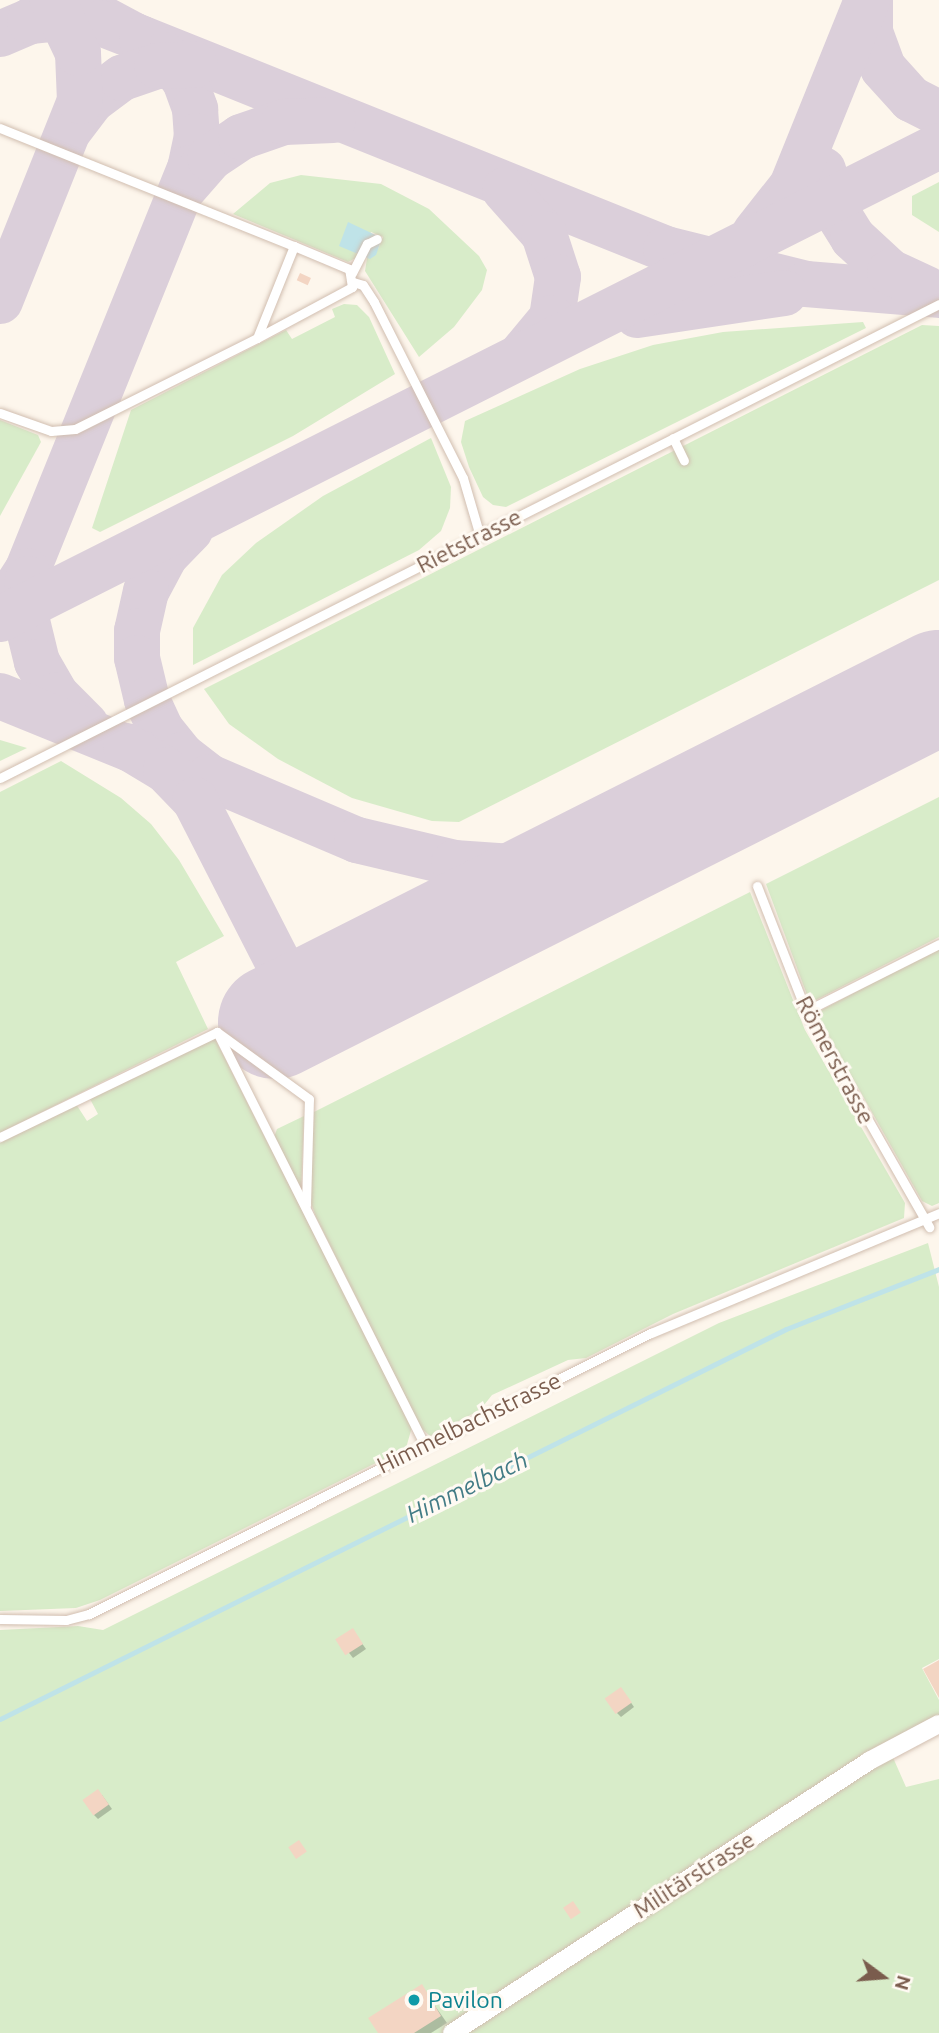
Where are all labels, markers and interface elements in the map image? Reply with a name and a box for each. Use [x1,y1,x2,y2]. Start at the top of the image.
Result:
street label: Rietstrasse [412,503,526,579]
street label: Römerstrasse [790,991,880,1129]
street label: Himmelbachstrasse [372,1366,566,1480]
water label: Himmelbach [402,1445,532,1529]
street label: Militärstrasse [628,1826,760,1924]
north arrow [848,1942,918,2012]
text: N [891,1973,916,1993]
place label: Pavilon [428,1986,503,2014]
marker: Pavilon [406,1992,422,2008]

